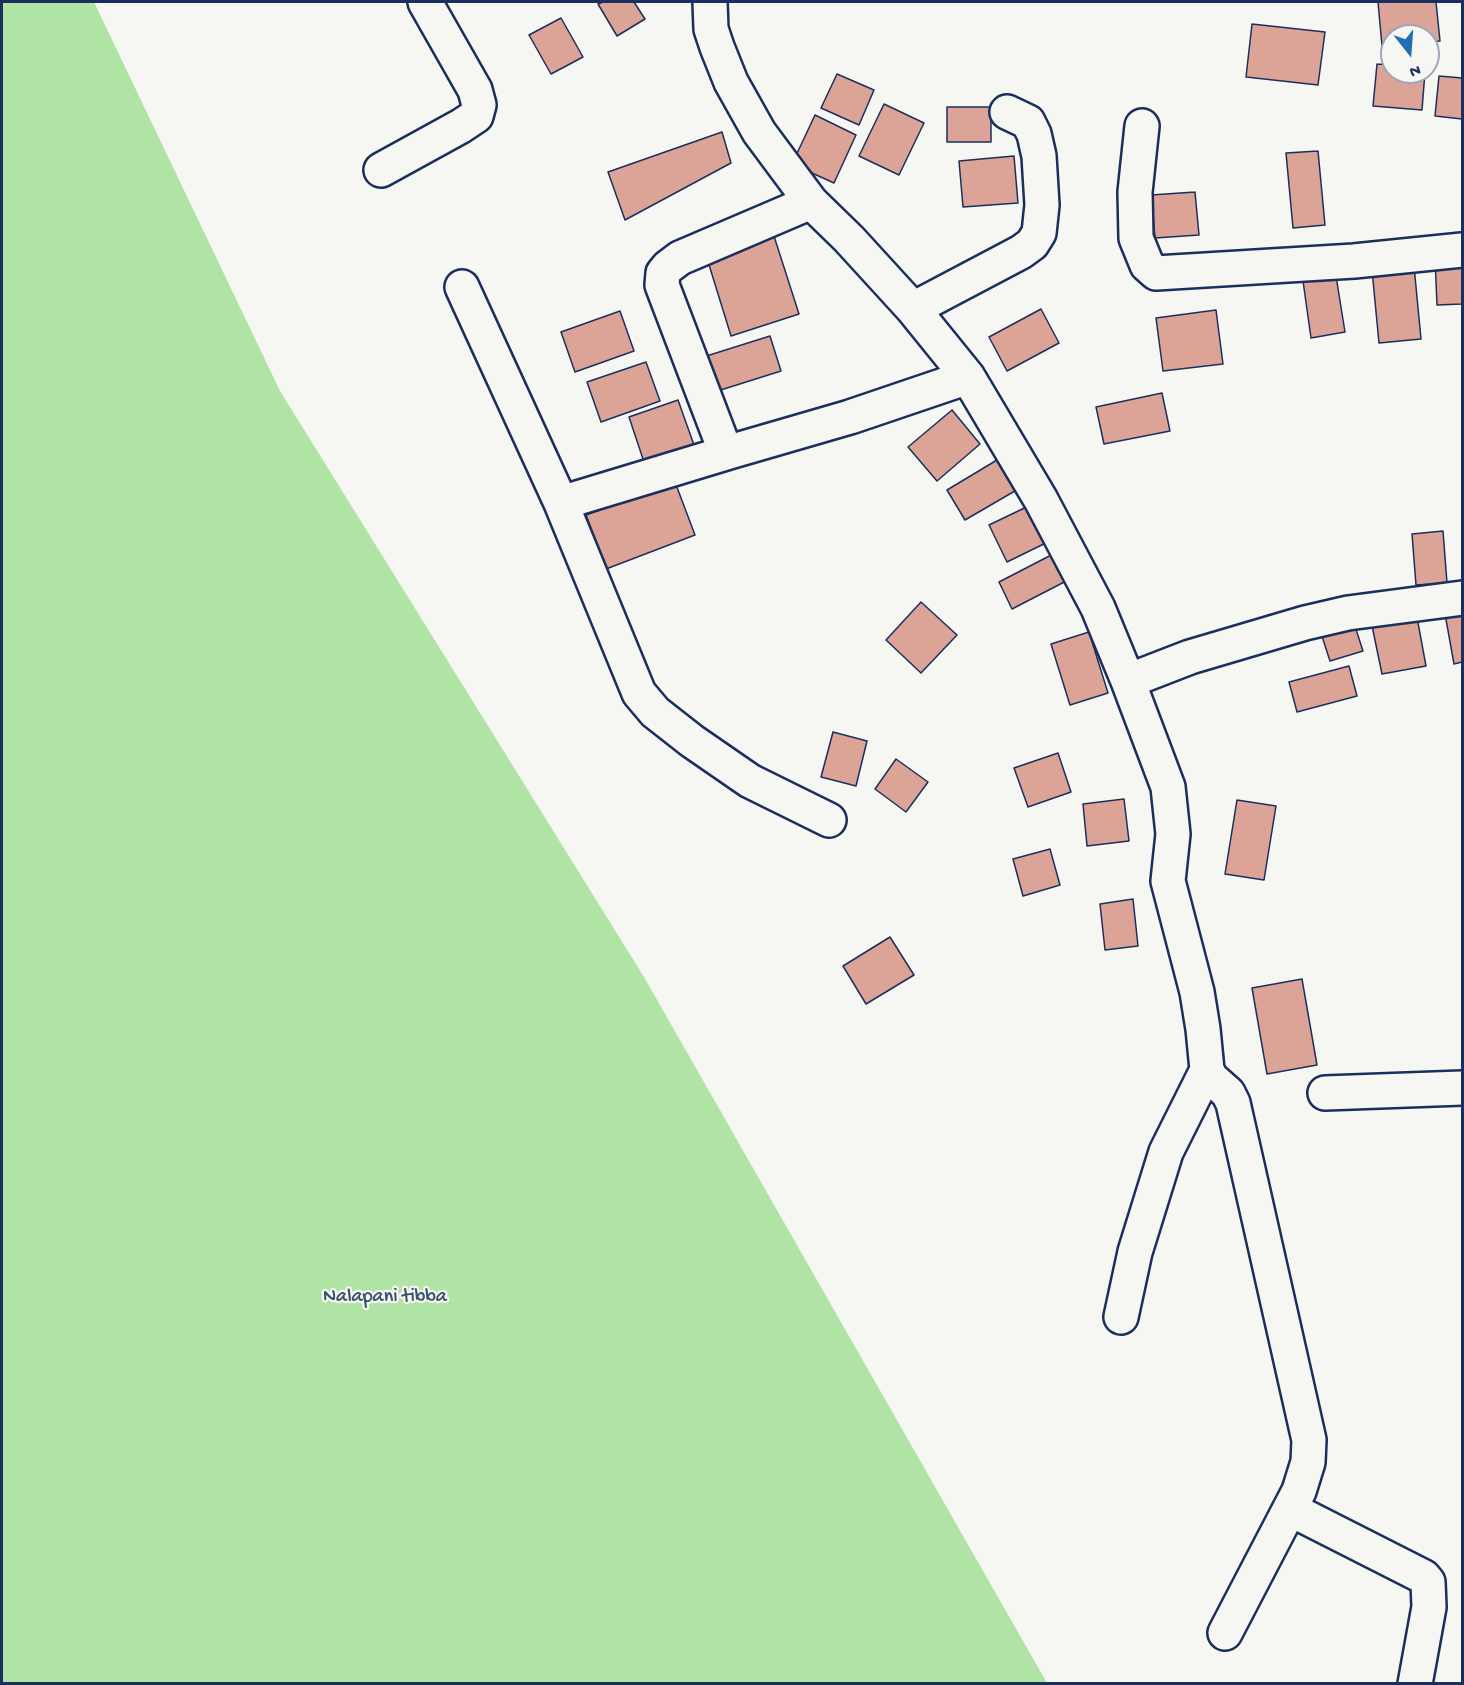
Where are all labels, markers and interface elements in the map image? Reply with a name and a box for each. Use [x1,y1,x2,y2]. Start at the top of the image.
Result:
north arrow [1380,24,1440,84]
text: N [1407,59,1423,80]
park label: Nalapani tibba [323,1286,447,1310]

